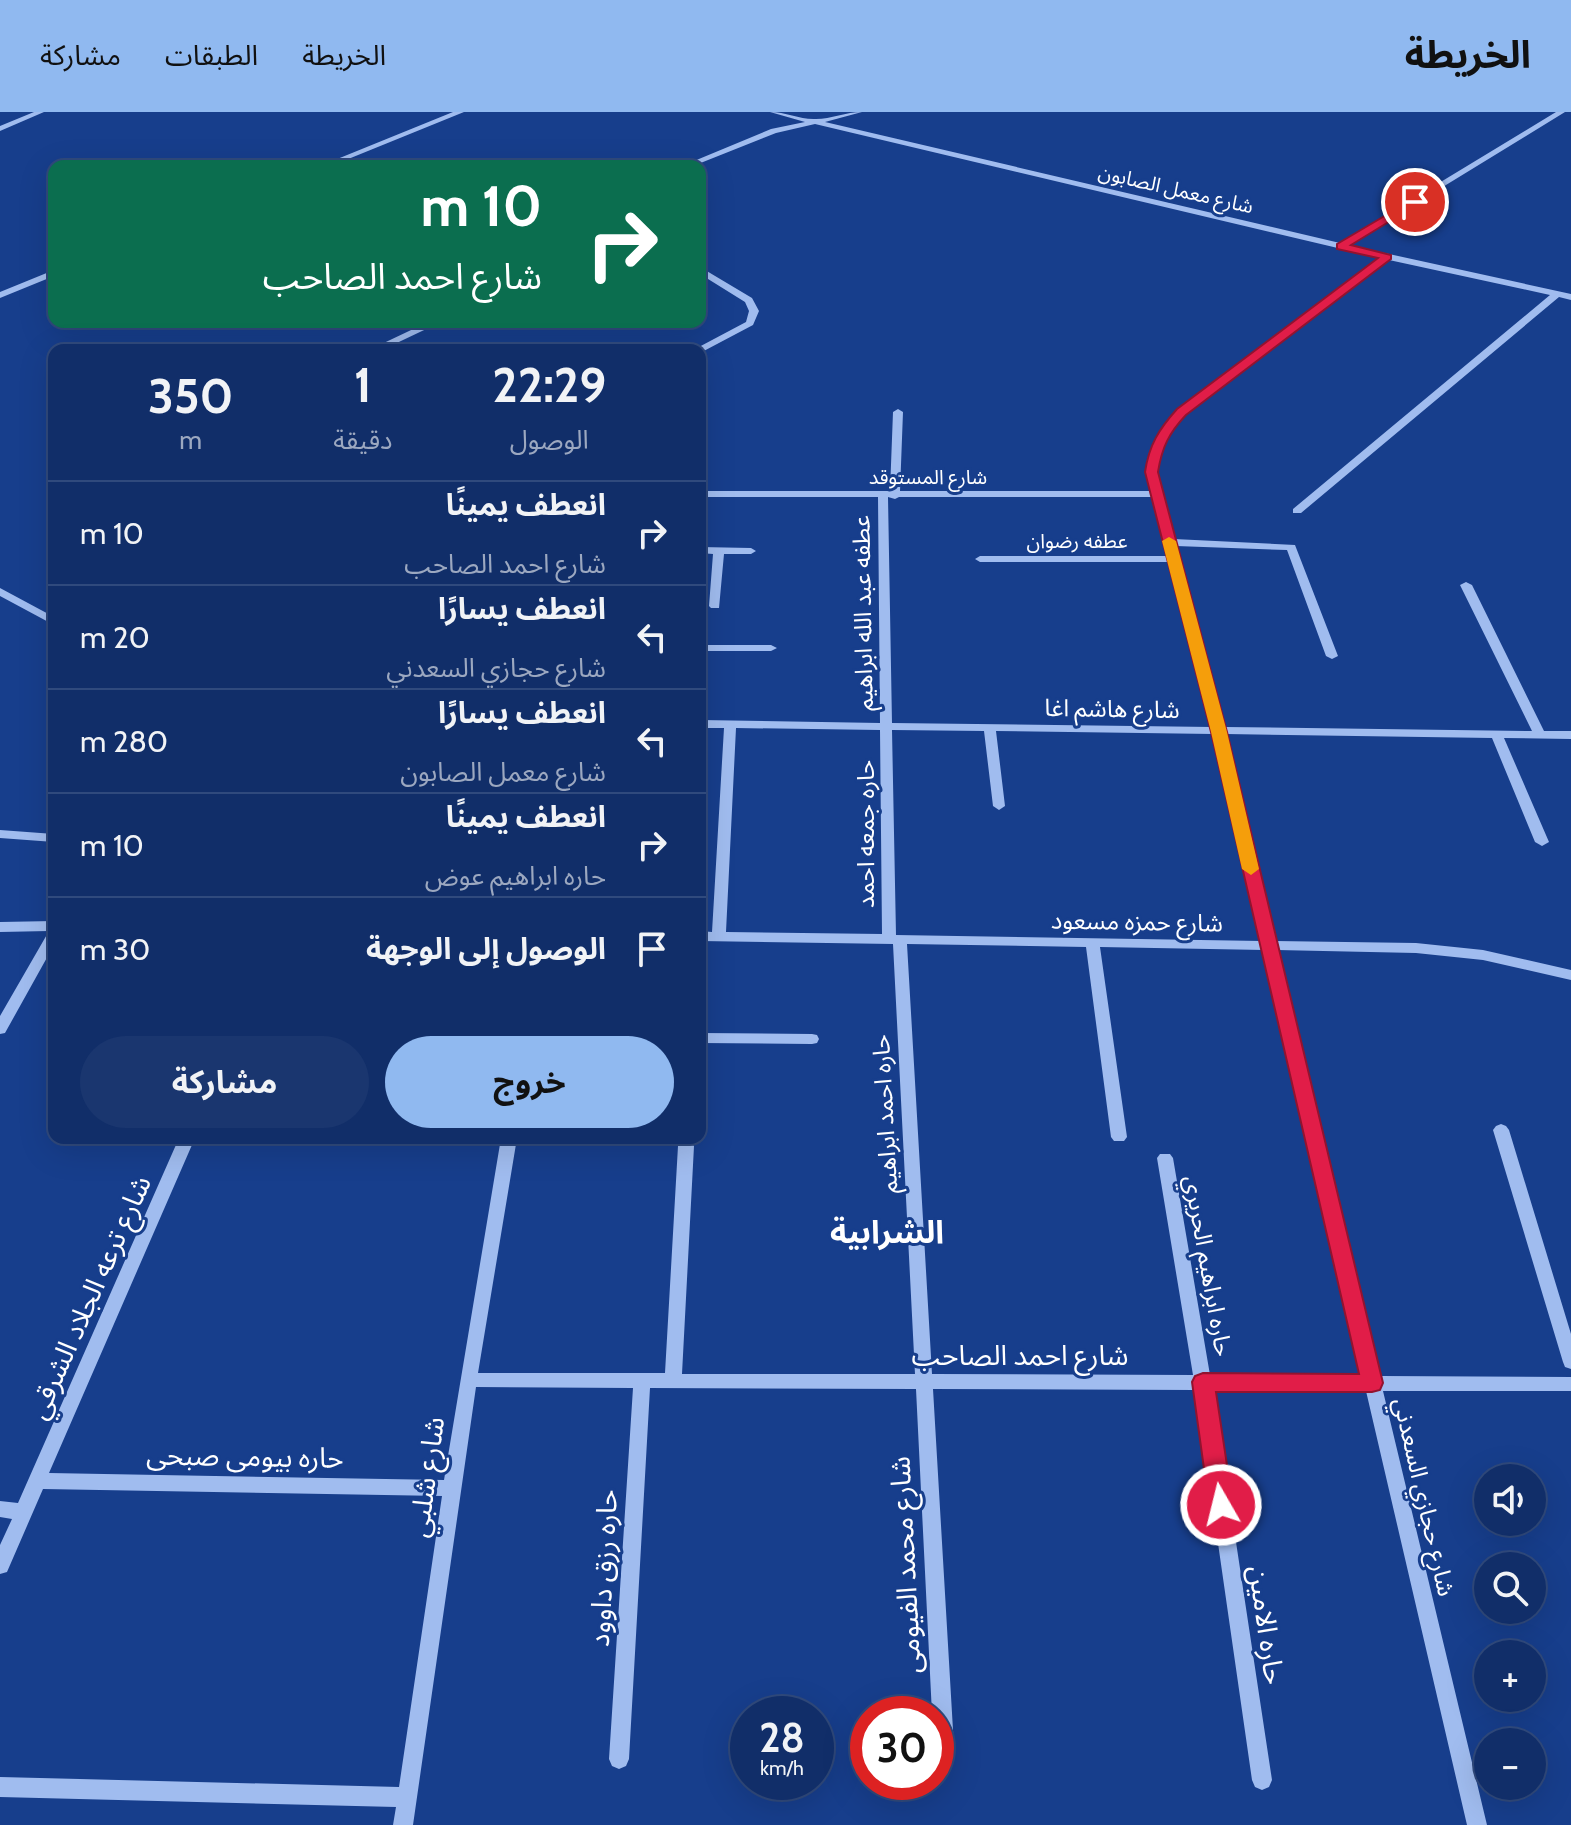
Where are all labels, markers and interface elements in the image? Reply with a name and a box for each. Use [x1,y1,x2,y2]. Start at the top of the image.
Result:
text: الخريطة [1405,31,1531,78]
text: مشاركة [40,38,121,72]
text: الطبقات [165,38,258,72]
text: الخريطة [302,38,386,72]
street label: شارع معمل الصابون [1095,159,1256,221]
pin [1381,168,1449,236]
text: 10 m [421,172,542,240]
icon: arrive [1393,180,1437,224]
icon: right [570,192,674,296]
text: شارع احمد الصاحب [263,254,542,298]
text: 1 [354,356,372,414]
text: 22:29 [492,356,606,414]
text: 350 [148,367,233,425]
text: m [179,424,202,456]
text: دقيقة [333,424,393,456]
text: الوصول [510,424,589,456]
street label: شارع المستوقد [869,465,987,492]
text: انعطف يمينًا [446,486,606,523]
icon: right [630,511,674,555]
text: 10 m [80,515,144,552]
street label: عطفه عبد الله ابراهيم [846,515,882,711]
street label: عطفه رضوان [1026,529,1128,553]
text: شارع احمد الصاحب [404,548,606,580]
text: انعطف يسارًا [438,590,606,627]
icon: left [630,615,674,659]
text: 20 m [80,619,150,656]
text: شارع حجازي السعدني [386,652,606,684]
street label: شارع هاشم اغا [1044,693,1180,727]
text: انعطف يسارًا [438,694,606,731]
icon: left [630,719,674,763]
text: 280 m [80,723,168,760]
text: شارع معمل الصابون [400,756,606,788]
street label: حاره جمعه احمد [851,760,880,908]
text: انعطف يمينًا [446,798,606,835]
icon: right [630,823,674,867]
text: 10 m [80,827,144,864]
text: حاره ابراهيم عوض [425,860,606,892]
street label: شارع حمزه مسعود [1051,906,1223,940]
icon: arrive [630,927,674,971]
text: الوصول إلى الوجهة [366,930,606,967]
text: 30 m [80,931,150,968]
street label: حاره احمد ابراهيم [866,1034,906,1194]
button: مشاركة [80,1036,369,1128]
button: خروج [385,1036,674,1128]
street label: شارع ترعه الجلاد الشرقي [20,1170,162,1426]
street label: حاره ابراهيم الحريري [1174,1173,1239,1360]
district label: الشرابية [830,1212,944,1251]
street label: شارع احمد الصاحب [911,1338,1129,1376]
street label: شارع حجازي السعدني [1383,1395,1461,1600]
street label: شارع شلبي [401,1415,456,1540]
street label: حاره بيومى صبحى [146,1437,344,1475]
street label: شارع محمد الفيومى [882,1455,932,1675]
position arrow [1179,1463,1263,1547]
map controls [1474,1464,1546,1800]
button: sound [1474,1464,1546,1536]
street label: حاره رزق داوود [582,1488,624,1648]
button: search [1474,1552,1546,1624]
street label: حاره الامين [1242,1563,1292,1687]
button: + [1474,1640,1546,1712]
speed limit sign: 30 [850,1696,954,1800]
text: 28 [759,1713,805,1762]
button: − [1474,1728,1546,1800]
text: km/h [760,1756,804,1780]

